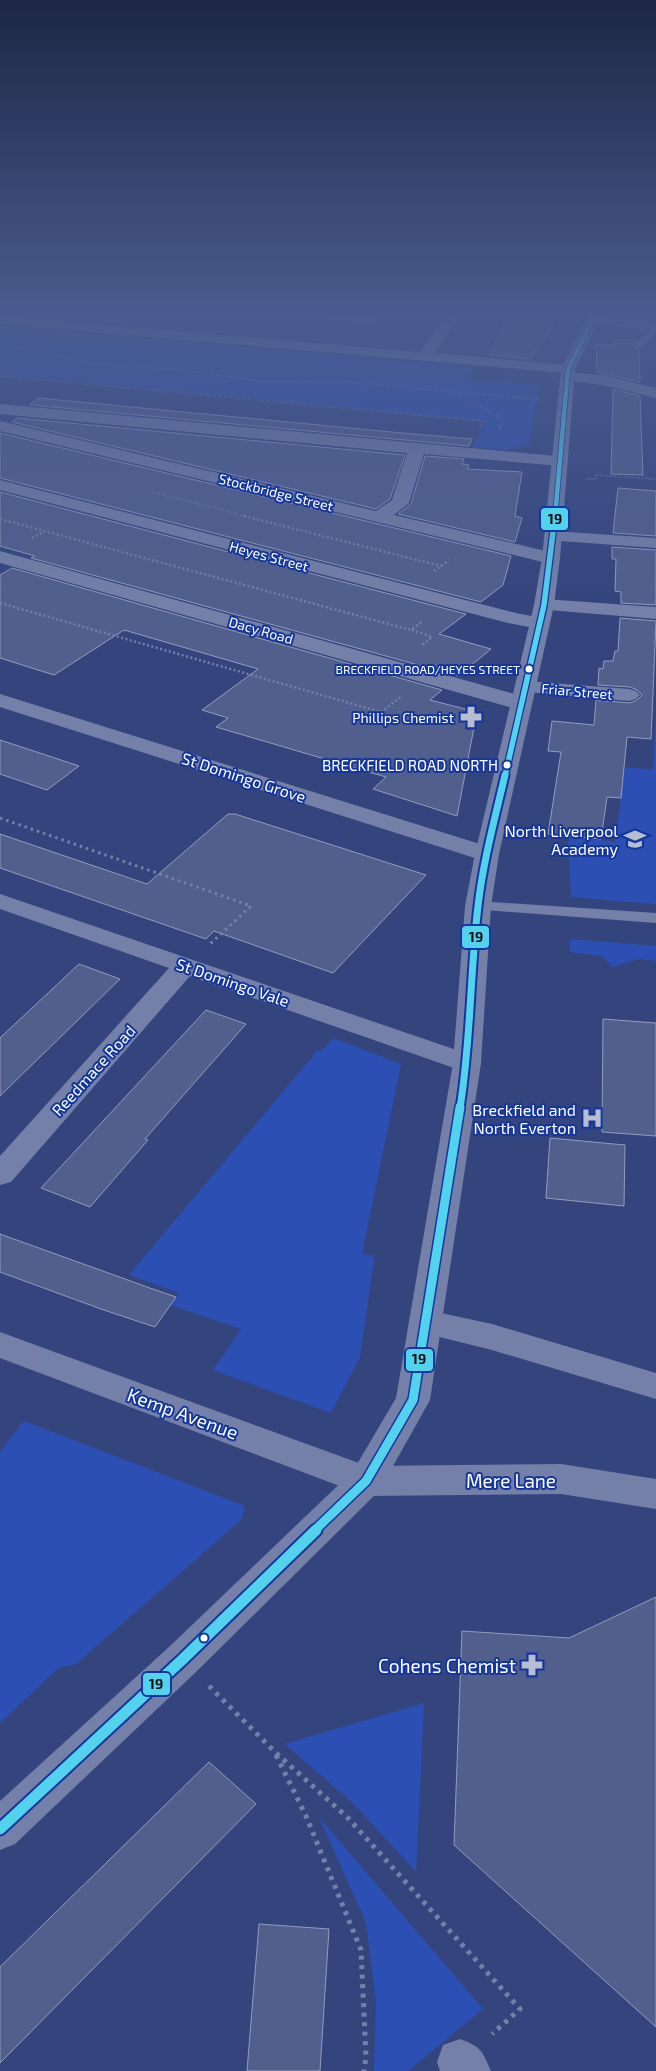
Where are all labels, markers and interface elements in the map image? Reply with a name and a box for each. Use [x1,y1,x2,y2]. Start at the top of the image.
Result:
street label: Stockbridge Street [217,470,335,514]
line badge: 19 [540,507,569,531]
text: 19 [548,510,562,527]
street label: Heyes Street [228,537,310,575]
street label: Dacy Road [227,613,295,647]
place label: BRECKFIELD ROAD/HEYES STREET [336,662,520,676]
marker: BRECKFIELD ROAD/HEYES STREET [524,664,534,674]
street label: Friar Street [541,679,613,703]
pharmacy icon: Phillips Chemist [458,704,484,730]
place label: Phillips Chemist [352,709,454,726]
street label: St Domingo Grove [180,748,308,806]
place label: BRECKFIELD ROAD NORTH [322,756,498,774]
marker: BRECKFIELD ROAD NORTH [502,760,512,770]
place label: North Liverpool Academy [504,821,619,858]
school or university icon: North Liverpool Academy [622,826,648,852]
line badge: 19 [461,925,490,949]
text: 19 [469,928,483,945]
street label: St Domingo Vale [174,954,292,1010]
street label: Reedmace Road [47,1021,139,1119]
place label: Breckfield and North Everton [472,1100,576,1137]
hospital icon: Breckfield and North Everton [579,1105,605,1131]
line badge: 19 [405,1348,434,1372]
text: 19 [412,1350,426,1367]
street label: Kemp Avenue [124,1382,242,1444]
street label: Mere Lane [466,1469,556,1492]
unlabelled marker [199,1633,209,1643]
pharmacy icon: Cohens Chemist [519,1652,545,1678]
place label: Cohens Chemist [378,1654,516,1677]
line badge: 19 [142,1672,171,1696]
text: 19 [149,1675,163,1692]

